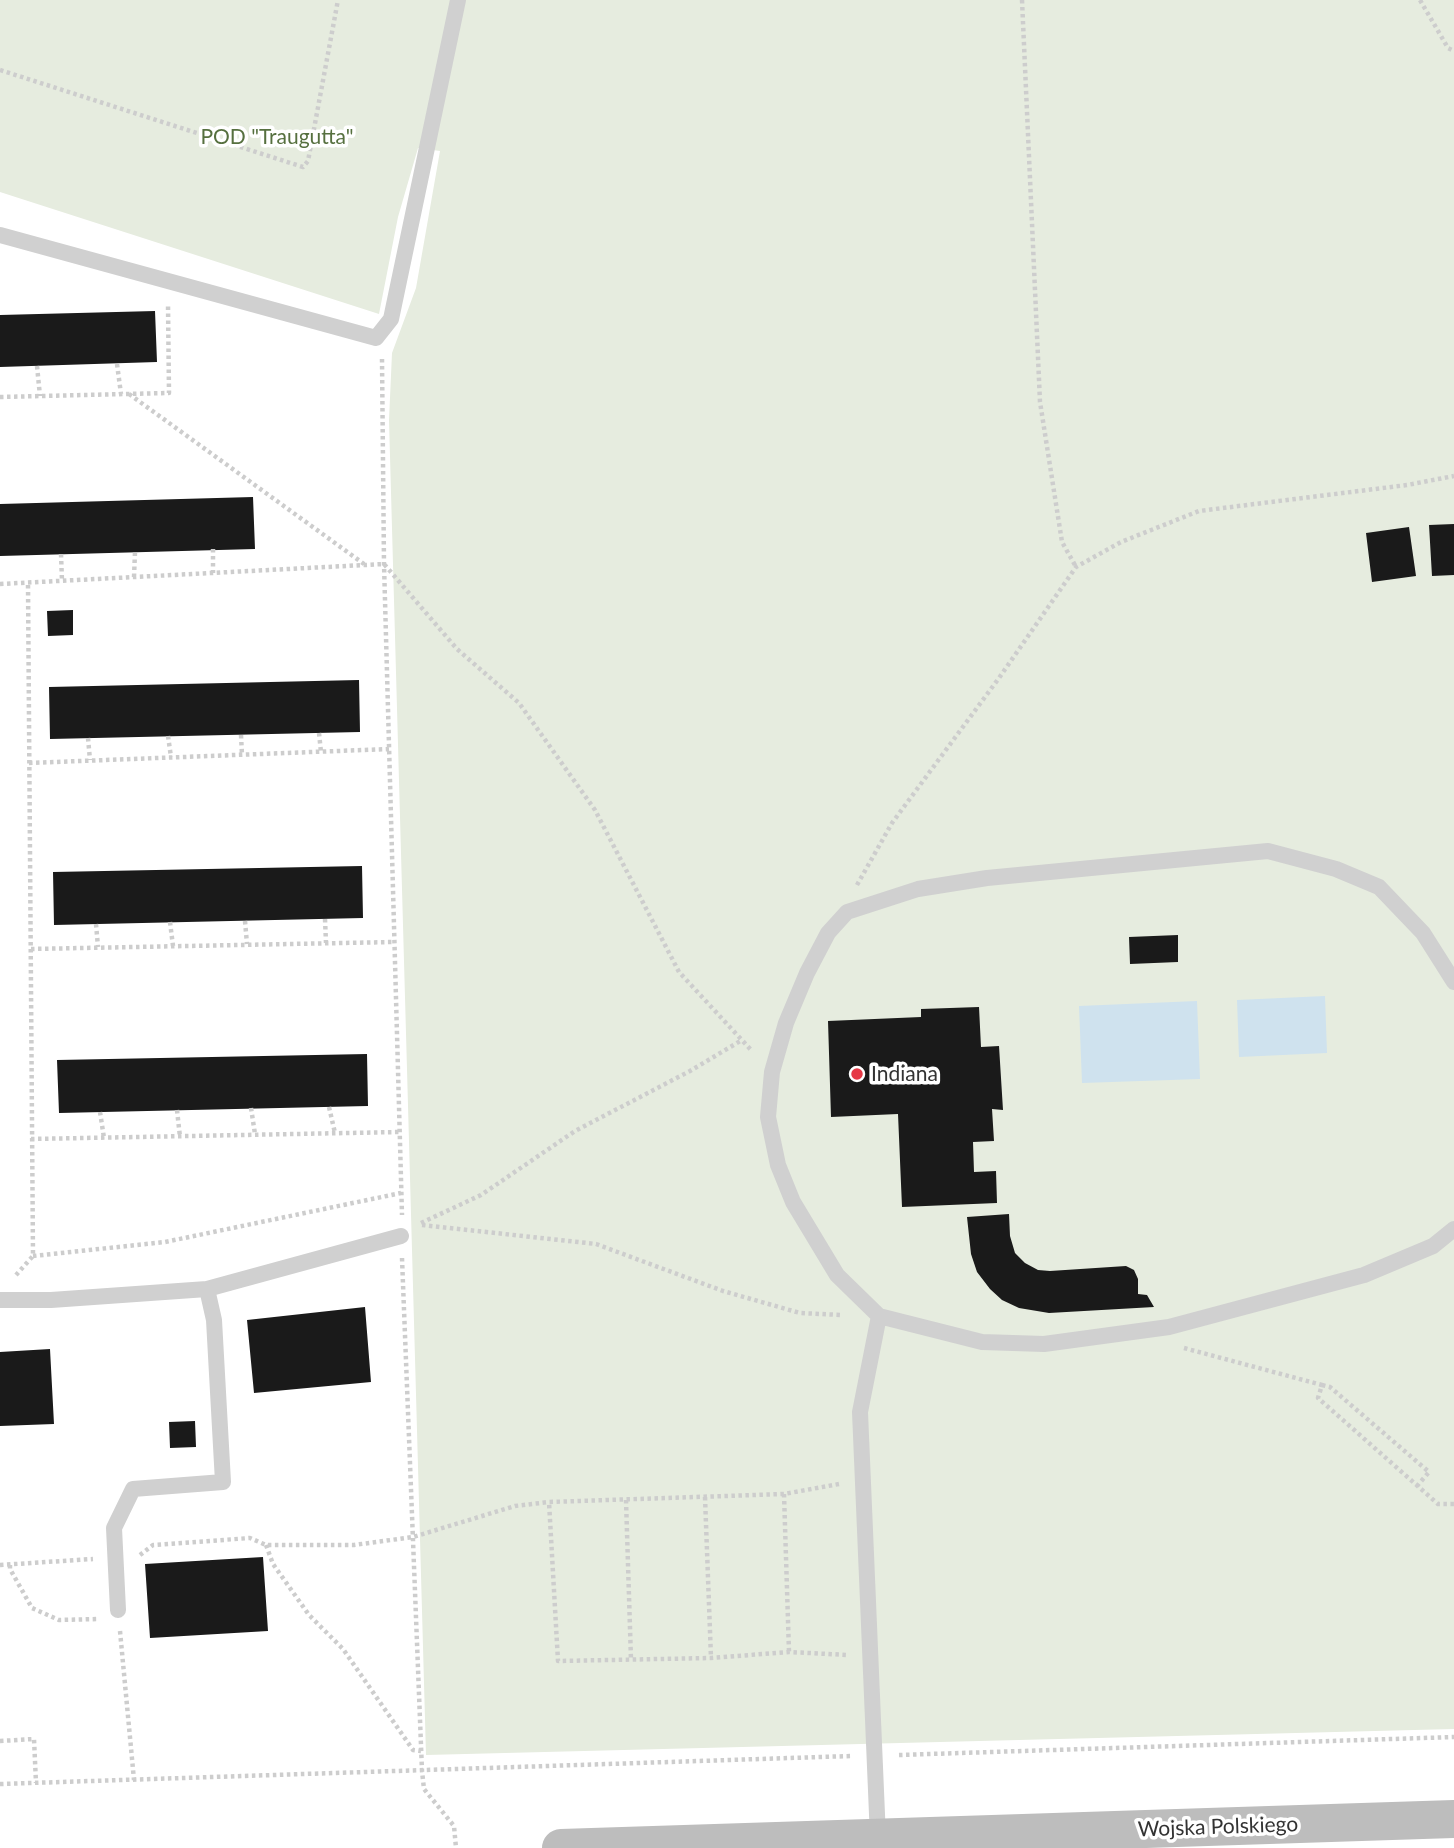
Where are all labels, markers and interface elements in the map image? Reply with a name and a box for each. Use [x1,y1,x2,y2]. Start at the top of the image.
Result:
park label: POD "Traugutta" [200,124,354,150]
place label: Indiana [871,1061,938,1087]
marker: Indiana [849,1066,865,1082]
street label: Wojska Polskiego [1137,1812,1299,1842]

